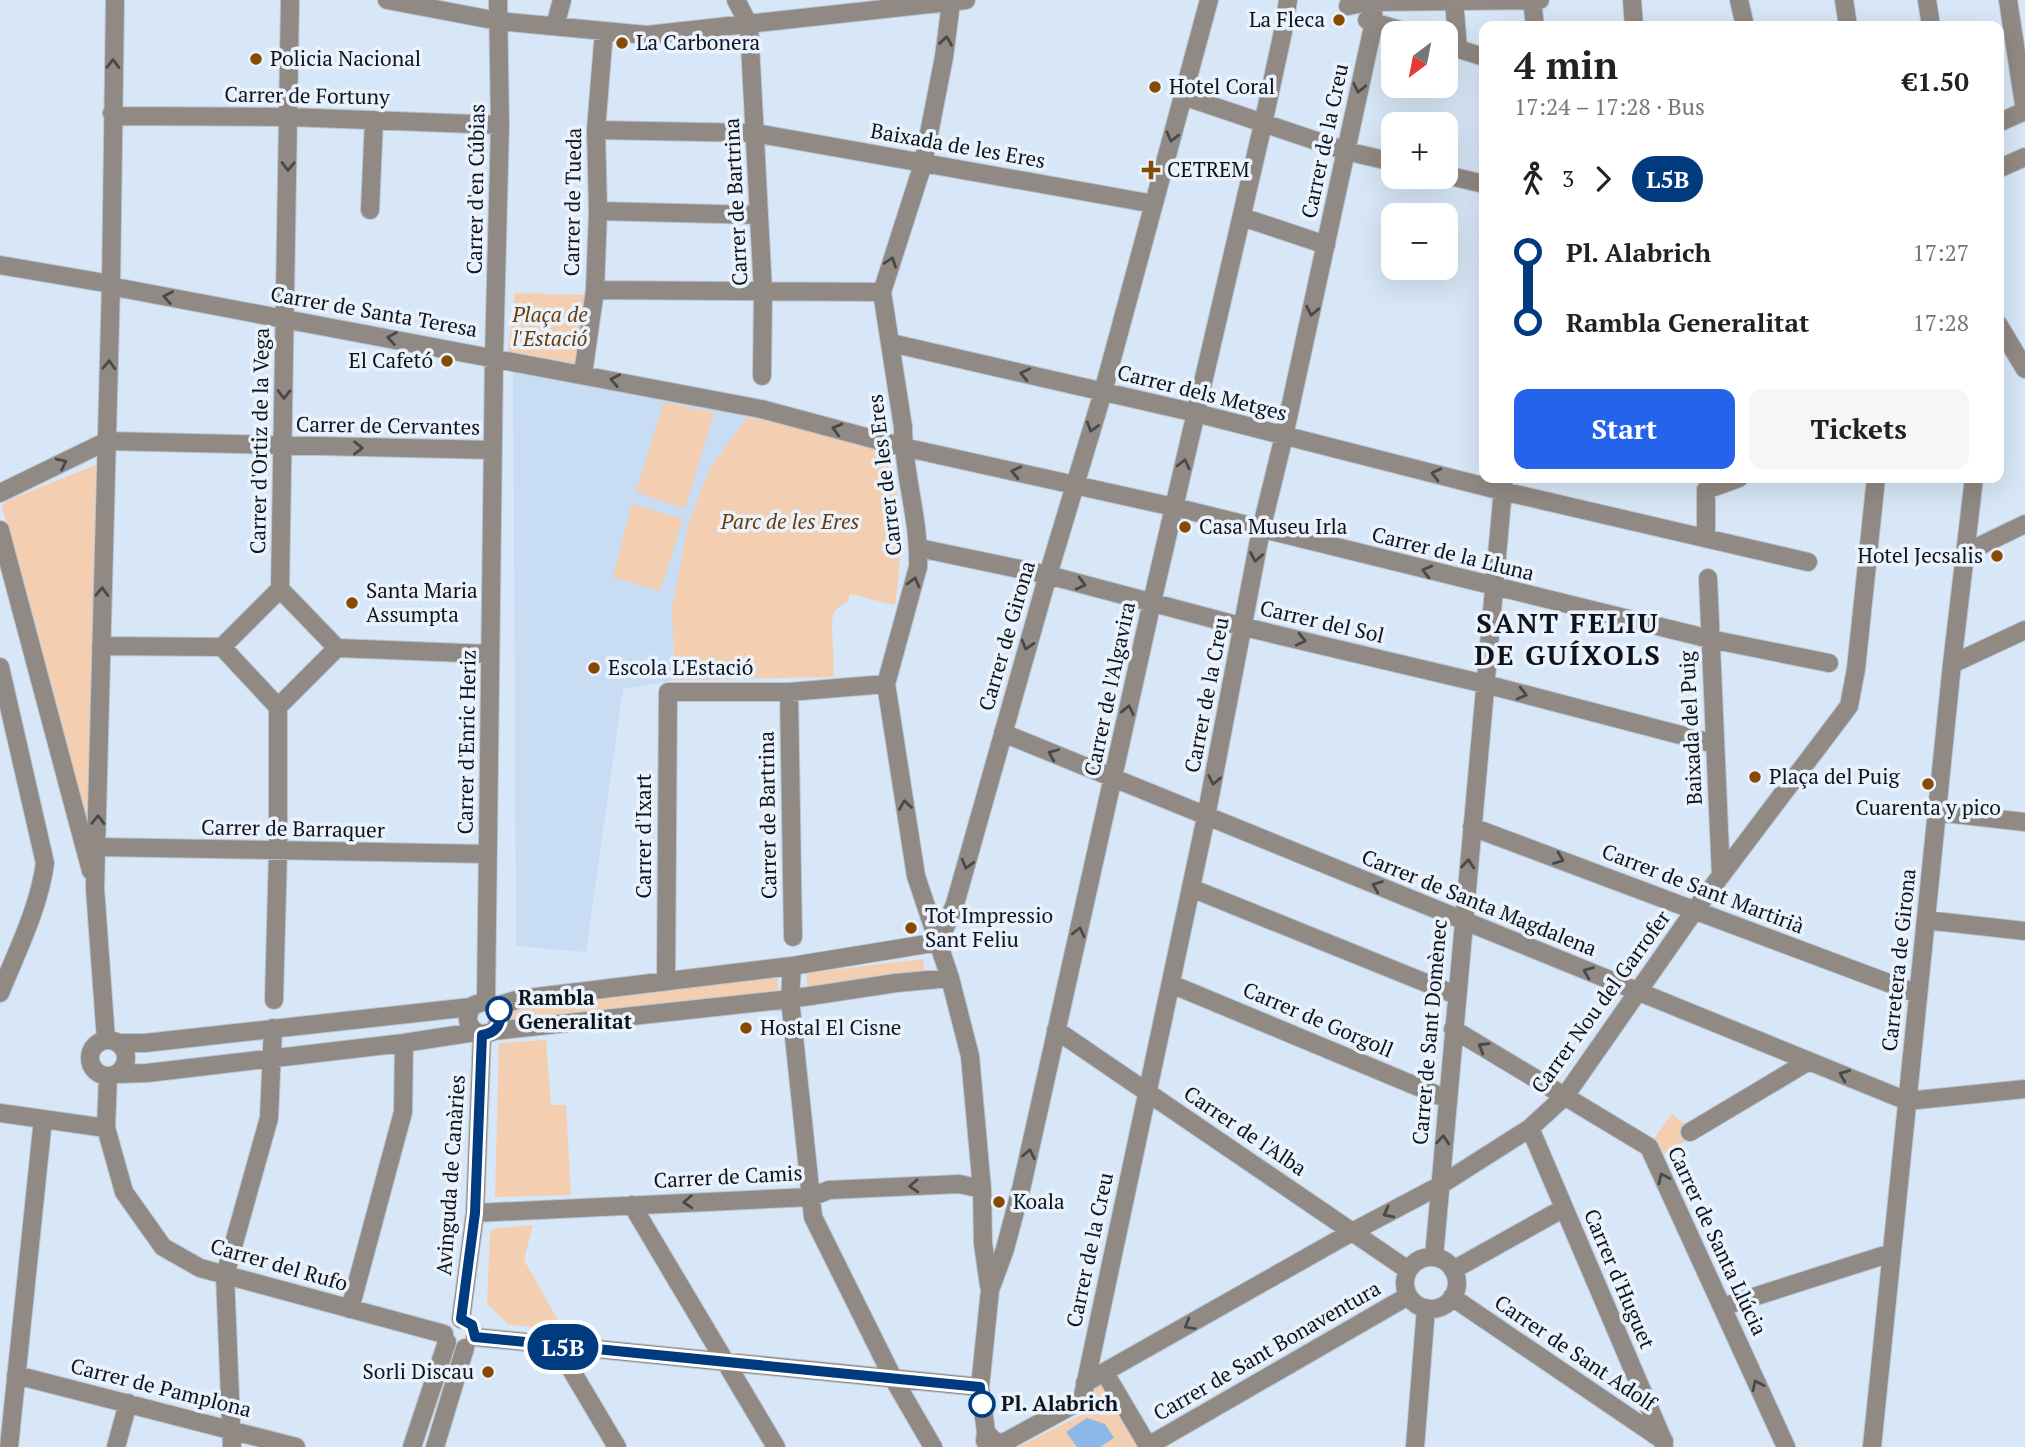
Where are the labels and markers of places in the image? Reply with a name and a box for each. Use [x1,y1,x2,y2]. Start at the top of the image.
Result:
place label: La Fleca [1249,5,1325,33]
marker: La Fleca [1331,12,1347,28]
place label: La Carbonera [636,28,761,56]
marker: La Carbonera [614,35,630,51]
place label: Policia Nacional [270,44,421,72]
marker: Policia Nacional [248,51,264,67]
place label: Hotel Coral [1169,72,1275,100]
marker: Hotel Coral [1147,79,1163,95]
place label: CETREM [1167,155,1250,183]
marker: CETREM [1141,160,1161,180]
place label: El Cafetó [348,346,433,374]
marker: El Cafetó [439,353,455,369]
place label: Casa Museu Irla [1199,512,1348,540]
marker: Casa Museu Irla [1177,519,1193,535]
place label: Hotel Jecsalis [1858,541,1983,569]
marker: Hotel Jecsalis [1989,548,2005,564]
place label: Santa Maria Assumpta [366,576,478,628]
marker: Santa Maria Assumpta [344,595,360,611]
place label: Escola L'Estació [608,653,753,681]
marker: Escola L'Estació [586,660,602,676]
place label: Plaça del Puig [1769,762,1900,790]
marker: Plaça del Puig [1747,769,1763,785]
marker: Cuarenta y pico [1920,776,1936,792]
place label: Cuarenta y pico [1855,793,2001,821]
place label: Tot Impressio Sant Feliu [925,901,1053,953]
marker: Tot Impressio Sant Feliu [903,920,919,936]
place label: Rambla Generalitat [518,983,633,1035]
marker: Rambla Generalitat [486,997,512,1023]
place label: Hostal El Cisne [760,1013,901,1041]
marker: Hostal El Cisne [738,1020,754,1036]
place label: Koala [1013,1187,1065,1215]
marker: Koala [991,1194,1007,1210]
place label: Sorli Discau [363,1357,474,1385]
marker: Sorli Discau [480,1364,496,1380]
place label: Pl. Alabrich [1001,1389,1119,1417]
marker: Pl. Alabrich [969,1391,995,1417]

